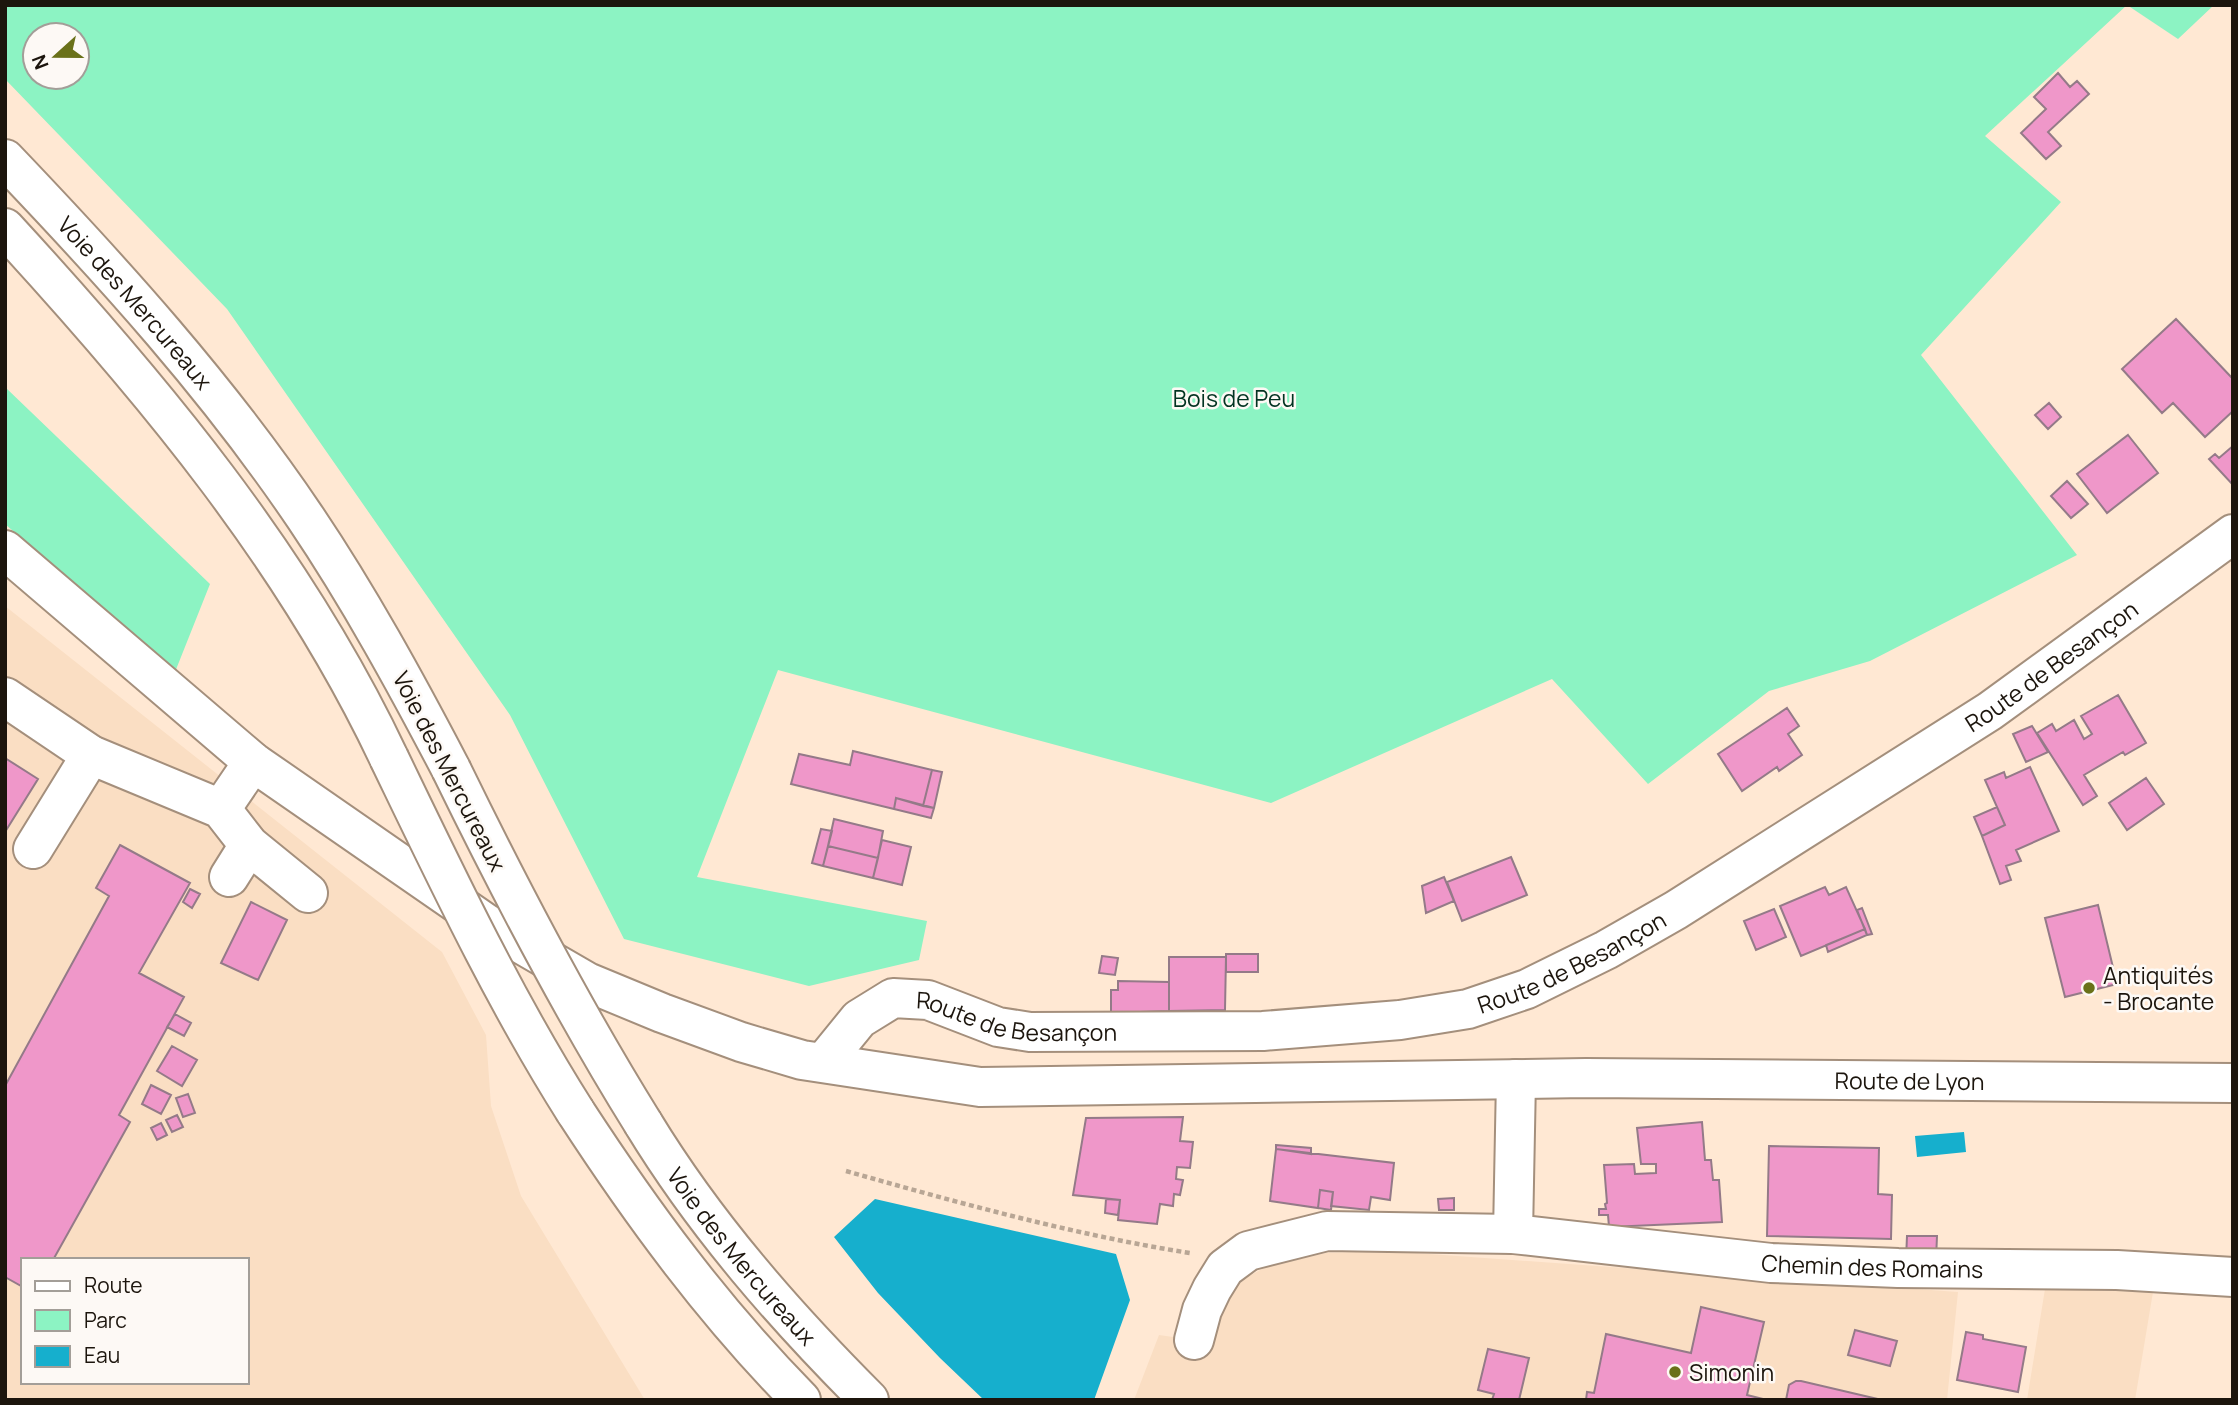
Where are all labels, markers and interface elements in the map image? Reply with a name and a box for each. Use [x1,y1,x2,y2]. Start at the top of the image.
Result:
north arrow [21,21,91,91]
text: N [26,51,55,73]
street label: Voie des Mercureaux [51,209,220,396]
park label: Bois de Peu [1173,382,1295,414]
street label: Route de Besançon [1959,593,2144,739]
street label: Voie des Mercureaux [386,666,514,876]
street label: Route de Besançon [1473,903,1672,1021]
place label: Antiquités - Brocante [2103,959,2214,1017]
marker: Antiquités - Brocante [2081,980,2097,996]
street label: Route de Besançon [916,983,1117,1048]
street label: Route de Lyon [1834,1064,1985,1097]
street label: Voie des Mercureaux [660,1161,824,1352]
street label: Chemin des Romains [1760,1246,1983,1285]
legend [21,1258,248,1384]
text: Route [84,1271,142,1299]
text: Parc [84,1306,127,1334]
text: Eau [84,1341,120,1369]
place label: Simonin [1689,1356,1774,1388]
marker: Simonin [1667,1364,1683,1380]

